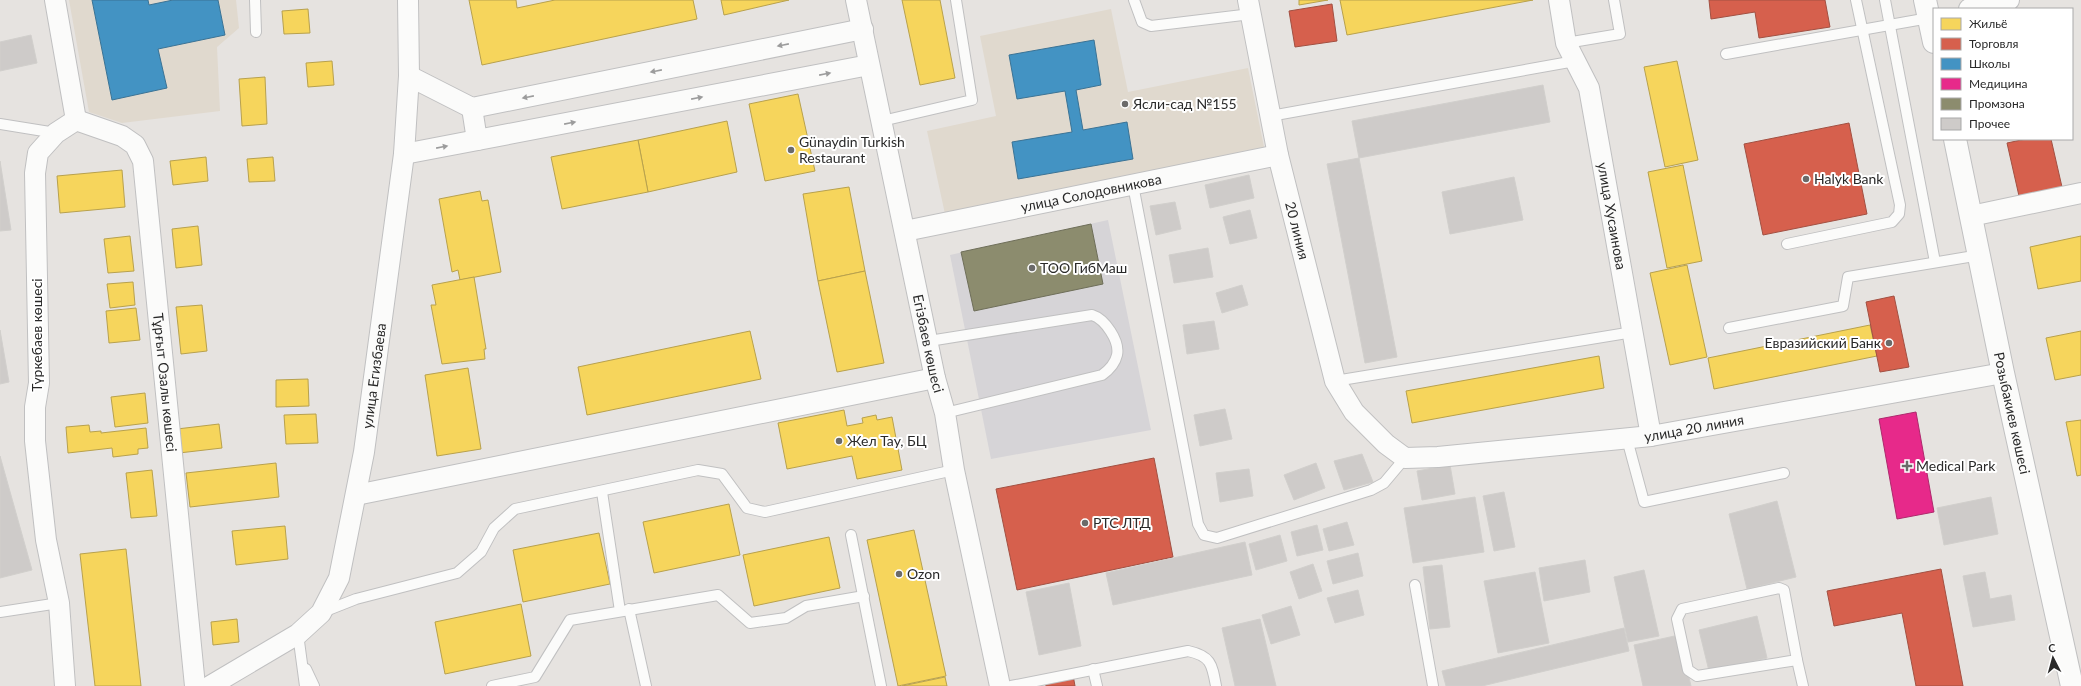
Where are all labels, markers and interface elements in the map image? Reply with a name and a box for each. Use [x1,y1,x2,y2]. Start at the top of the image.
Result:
legend [1933,8,2073,140]
text: Жильё [1969,16,2007,31]
text: Торговля [1969,36,2019,51]
one-way arrow [777,43,789,49]
text: Школы [1969,56,2010,71]
one-way arrow [650,68,662,74]
one-way arrow [819,70,831,76]
text: Медицина [1969,76,2027,91]
one-way arrow [522,94,534,100]
one-way arrow [691,95,703,101]
place label: Ясли-сад №155 [1132,95,1237,112]
text: Промзона [1969,96,2025,111]
marker: Ясли-сад №155 [1120,99,1130,109]
text: Прочее [1969,116,2010,131]
one-way arrow [563,119,576,125]
place label: Günaydin Turkish Restaurant [799,133,905,166]
one-way arrow [436,144,448,150]
marker: Günaydin Turkish Restaurant [786,145,796,155]
street label: улица Хусаинова [1594,161,1630,271]
street label: улица Солодовникова [1019,170,1163,215]
place label: Halyk Bank [1814,170,1884,187]
marker: Halyk Bank [1801,174,1811,184]
street label: 20 линия [1282,200,1313,261]
place label: ТОО ГибМаш [1040,259,1127,276]
marker: ТОО ГибМаш [1027,263,1037,273]
street label: Түркебаев көшесі [28,278,45,392]
street label: Егізбаев көшесі [910,293,948,395]
street label: Тұрғыт Озалы көшесі [150,312,181,453]
street label: улица Егизбаева [358,322,389,430]
place label: Евразийский Банк [1765,334,1882,351]
marker: Евразийский Банк [1884,338,1894,348]
street label: Розыбакиев көшесі [1991,350,2034,476]
street label: улица 20 линия [1644,411,1745,445]
place label: Жел Тау, БЦ [847,432,927,449]
marker: Жел Тау, БЦ [834,436,844,446]
place label: Medical Park [1916,457,1996,474]
marker: Medical Park [1901,460,1913,472]
place label: РТС ЛТД [1093,514,1151,531]
marker: РТС ЛТД [1080,518,1090,528]
place label: Ozon [907,565,940,582]
marker: Ozon [894,569,904,579]
north arrow [2033,638,2073,678]
text: С [2048,641,2057,654]

